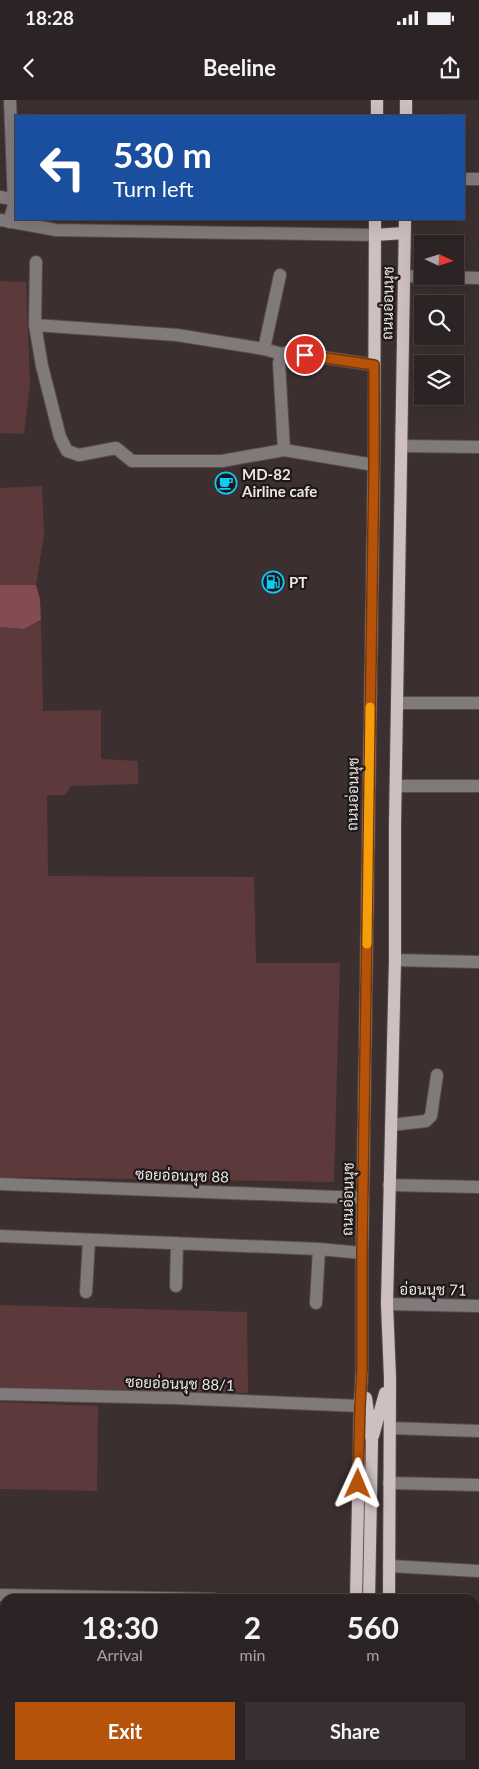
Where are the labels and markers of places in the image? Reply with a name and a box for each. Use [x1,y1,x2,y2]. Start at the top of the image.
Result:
pin [284,334,326,376]
place label: MD-82 Airline cafe [241,465,317,500]
cafe icon: MD-82 Airline cafe [214,471,238,495]
fuel station icon: PT [261,570,285,594]
place label: PT [289,573,307,591]

